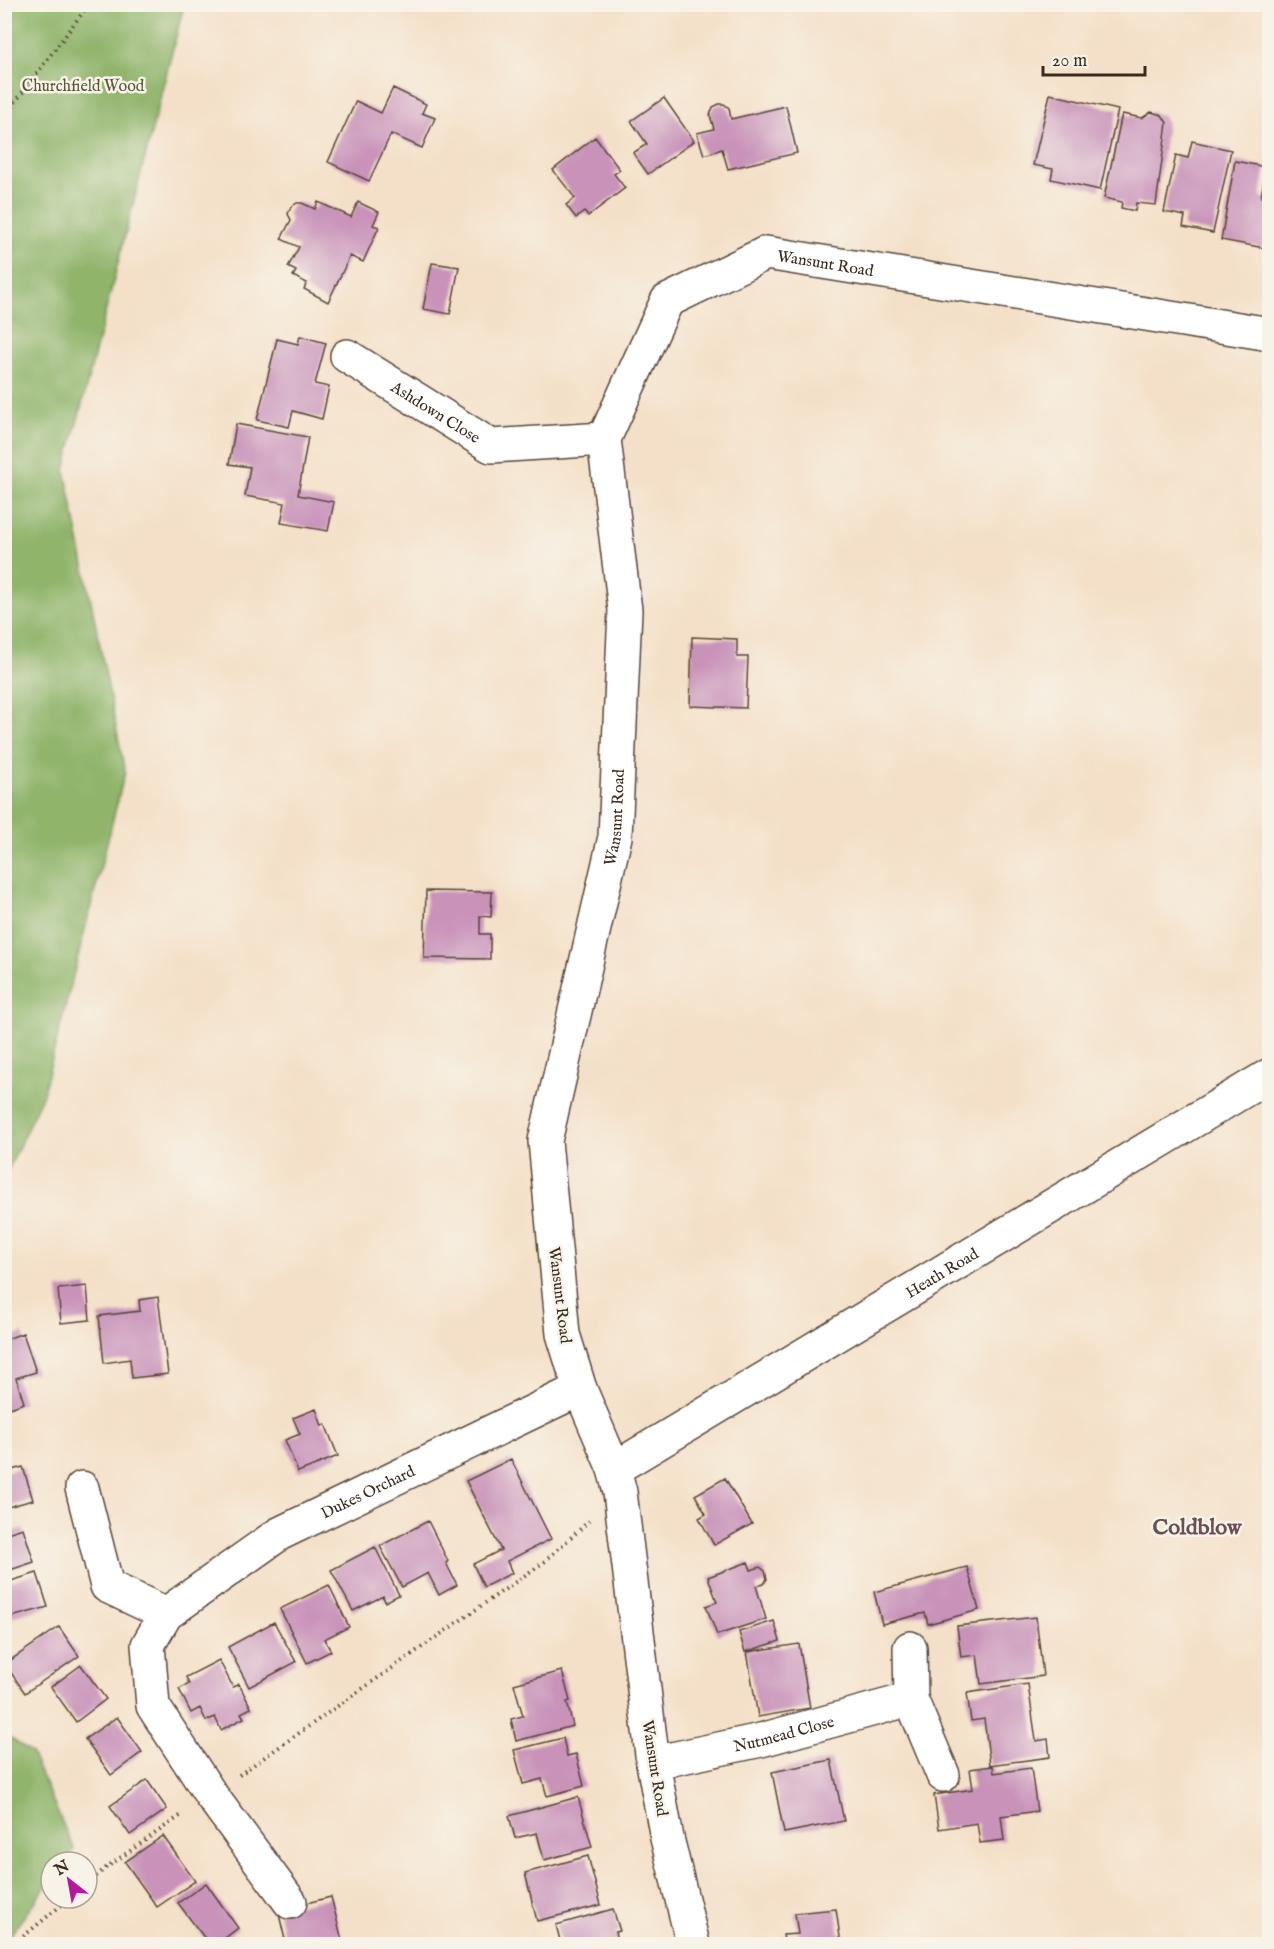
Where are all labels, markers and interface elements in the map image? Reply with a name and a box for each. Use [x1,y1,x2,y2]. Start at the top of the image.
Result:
scale bar [1043,39,1145,77]
text: 20 m [1052,50,1087,73]
park label: Churchfield Wood [22,77,145,97]
street label: Wansunt Road [776,247,875,282]
street label: Ashdown Close [386,377,483,449]
street label: Wansunt Road [601,768,630,868]
street label: Heath Road [902,1244,983,1304]
street label: Wansunt Road [543,1246,575,1345]
street label: Dukes Orchard [318,1462,419,1524]
district label: Coldblow [1153,1514,1243,1542]
street label: Nutmead Close [732,1712,837,1758]
street label: Wansunt Road [637,1719,672,1818]
north arrow [39,1850,99,1910]
text: N [50,1857,74,1882]

